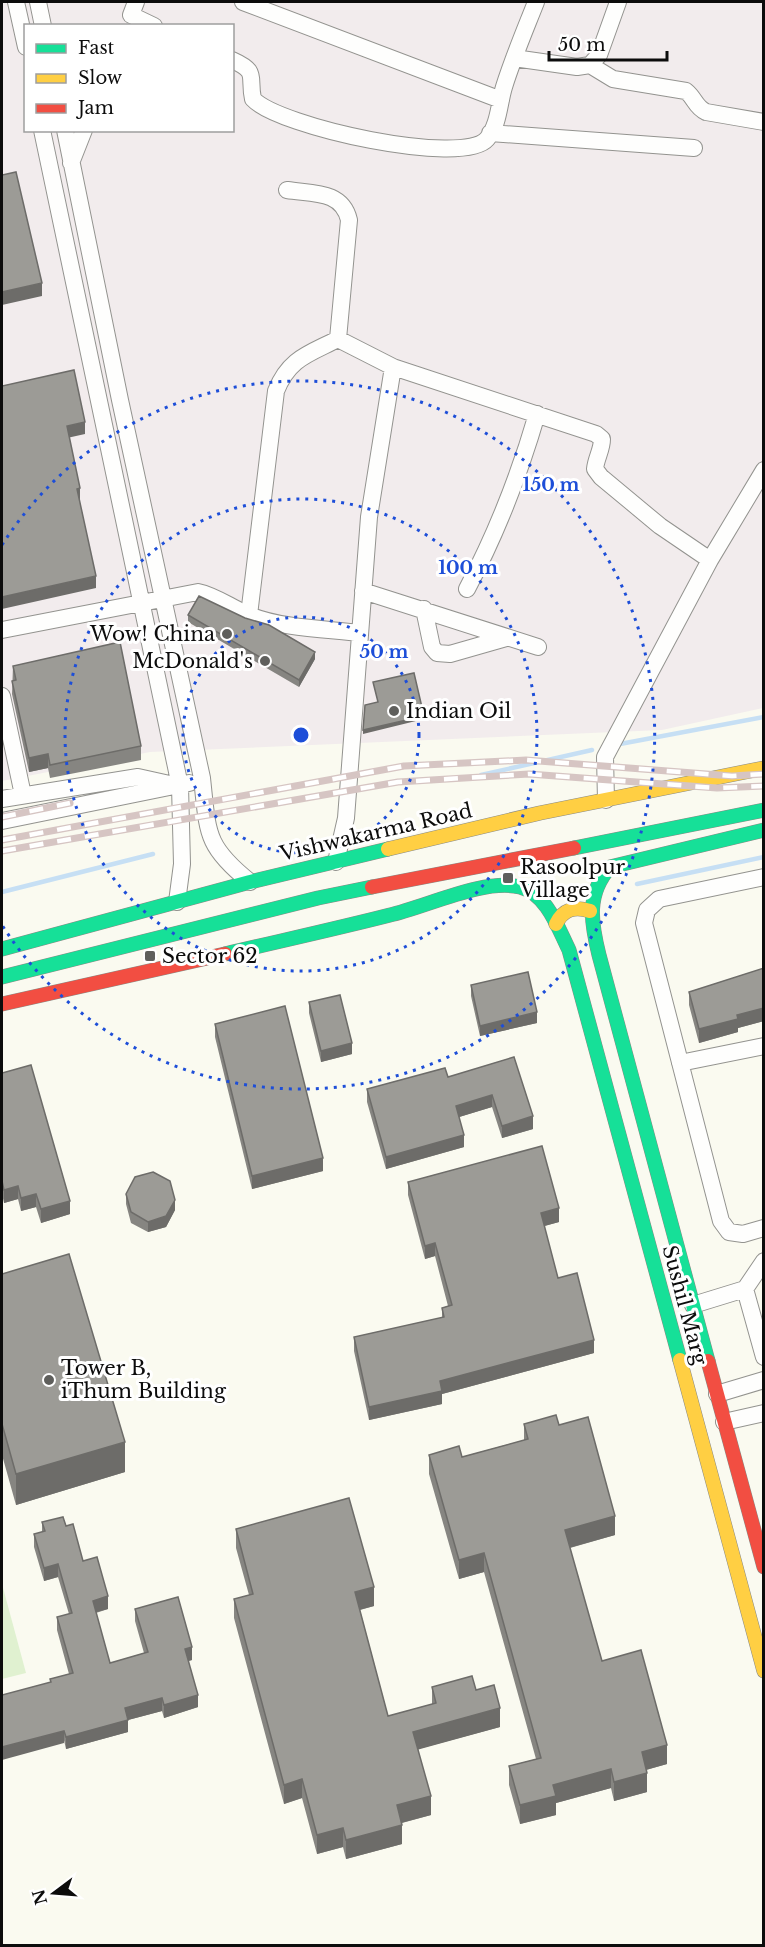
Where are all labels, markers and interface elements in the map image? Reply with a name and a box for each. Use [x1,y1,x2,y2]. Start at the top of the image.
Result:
legend [24,24,234,132]
scale bar [549,24,668,62]
text: 50 m [558,34,606,56]
text: Fast [78,37,115,59]
text: Slow [78,67,123,89]
text: Jam [76,97,114,119]
text: 150 m [523,474,580,496]
text: 100 m [438,557,498,579]
place label: Wow! China [89,622,216,646]
marker: Wow! China [220,627,234,641]
text: 50 m [360,641,409,663]
place label: McDonald's [132,649,253,673]
marker: McDonald's [258,654,272,668]
place label: Indian Oil [406,699,511,723]
marker: Indian Oil [387,704,401,718]
centre of rings [291,725,311,745]
street label: Vishwakarma Road [276,798,475,866]
place label: Rasoolpur Village [519,855,626,902]
marker: Rasoolpur Village [501,871,515,885]
place label: Sector 62 [162,944,258,968]
marker: Sector 62 [143,949,157,963]
street label: Sushil Marg [658,1243,713,1368]
place label: Tower B, iThum Building [61,1356,227,1403]
marker: Tower B, iThum Building [42,1373,56,1387]
north arrow [24,1863,84,1923]
text: N [28,1887,51,1907]

